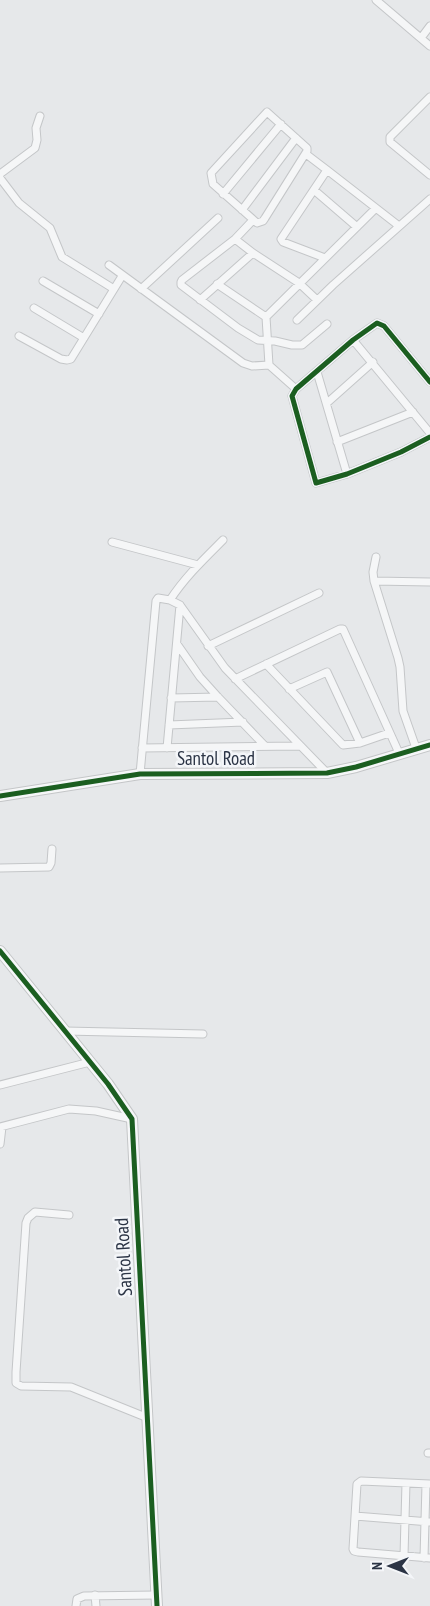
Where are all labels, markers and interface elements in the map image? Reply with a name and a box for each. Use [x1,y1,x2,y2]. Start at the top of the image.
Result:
street label: Santol Road [177,746,255,770]
street label: Santol Road [109,1217,137,1297]
north arrow [365,1541,415,1591]
text: N [368,1562,386,1570]

